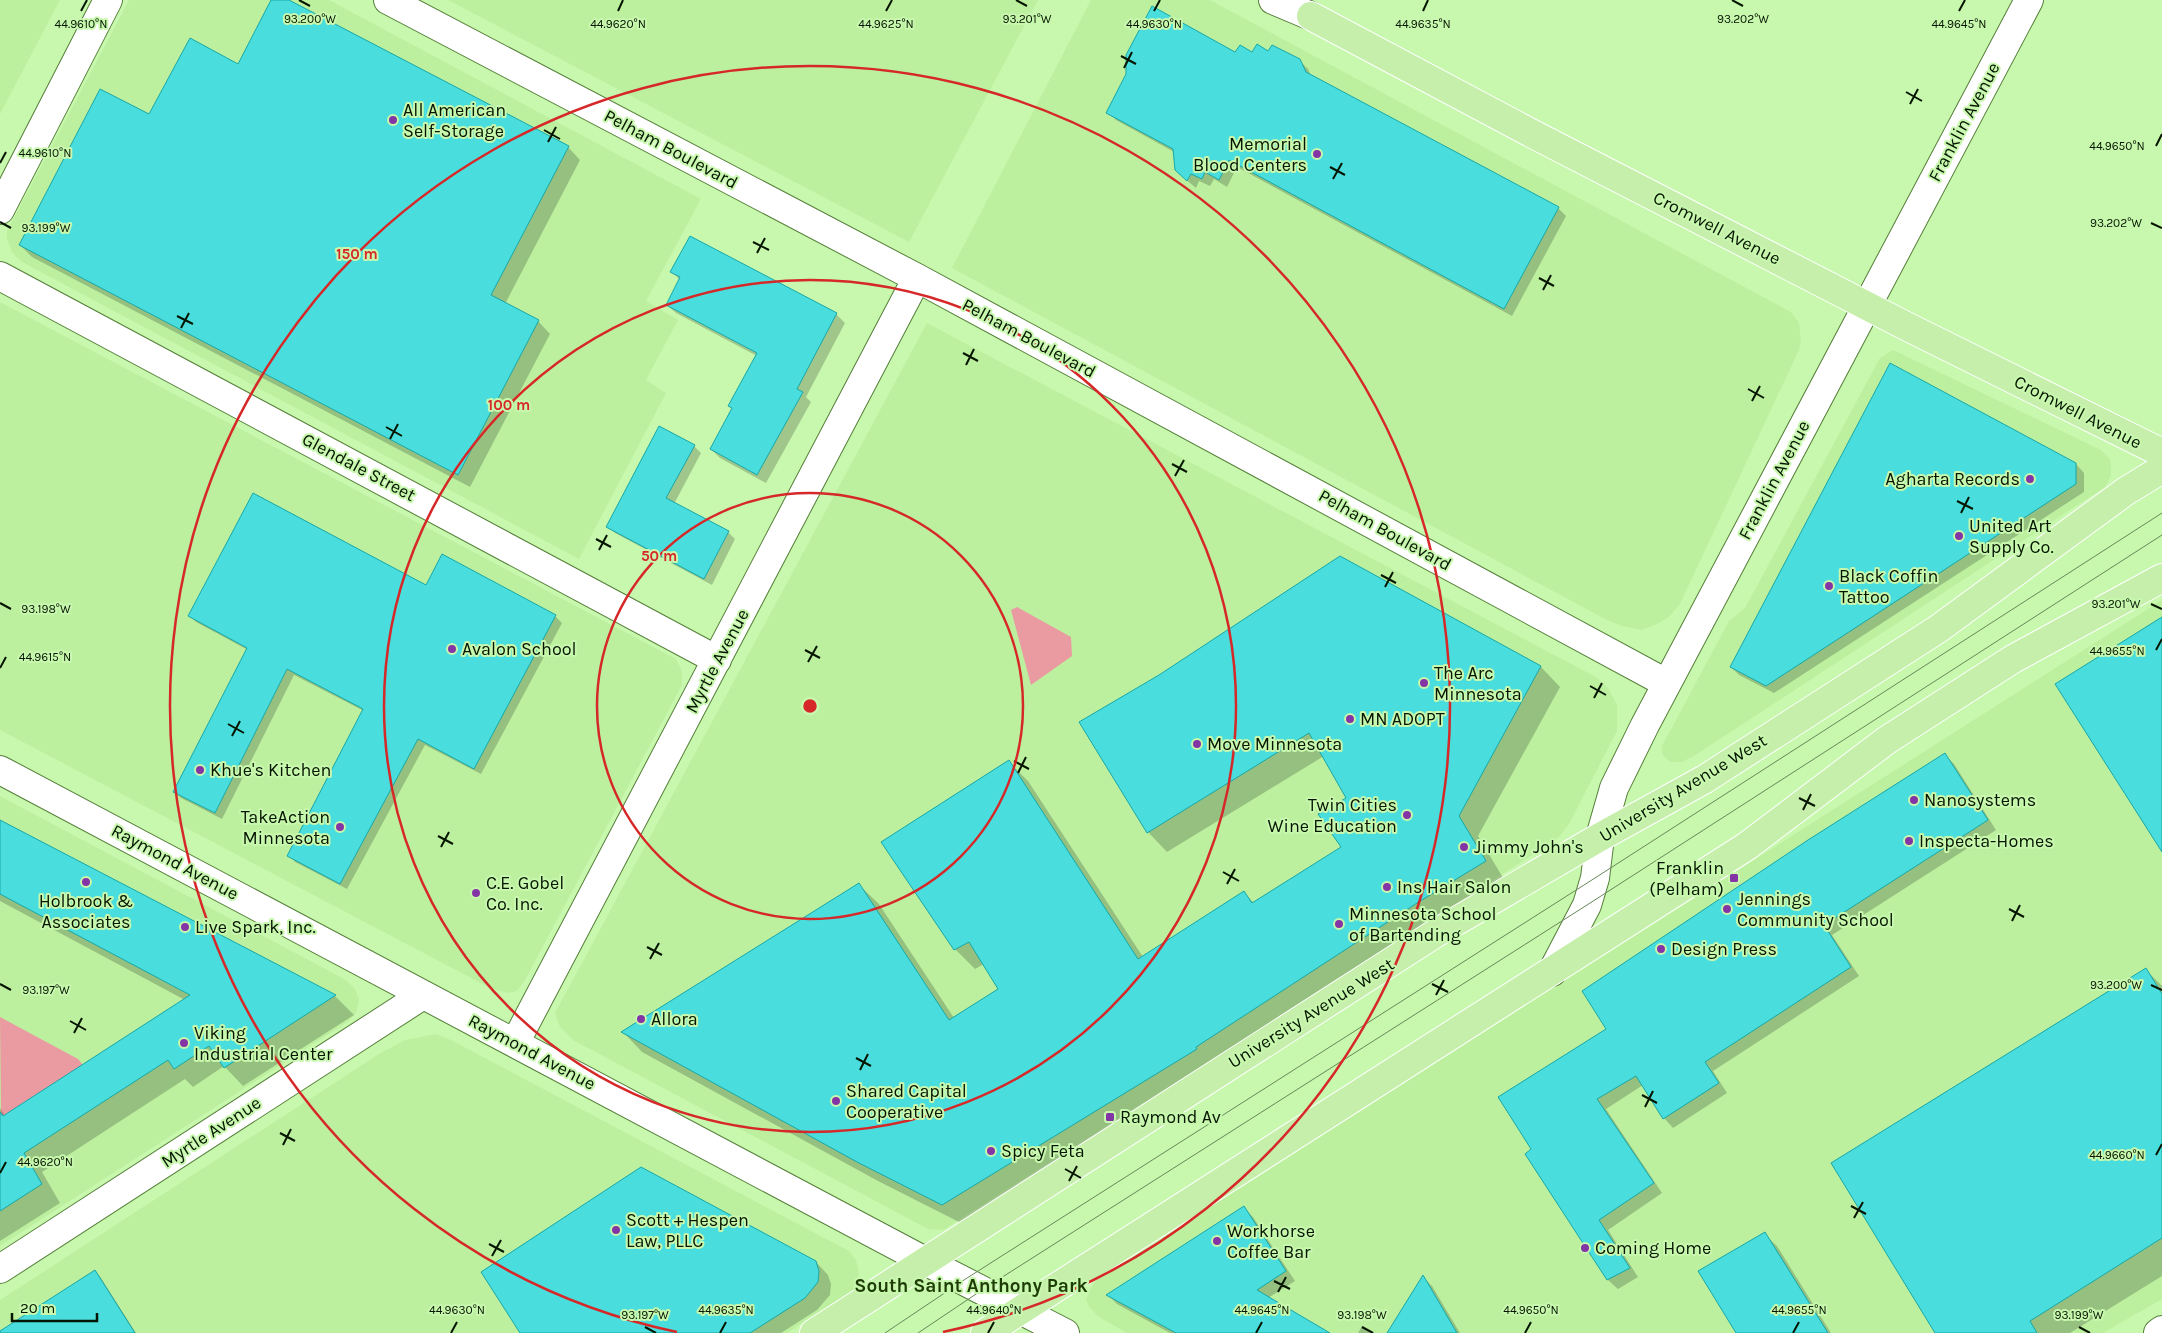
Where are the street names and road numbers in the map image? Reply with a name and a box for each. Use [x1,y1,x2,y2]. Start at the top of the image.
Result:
street label: Franklin Avenue [1923,59,2005,185]
street label: Pelham Boulevard [600,104,742,194]
street label: Cromwell Avenue [1650,186,1784,270]
street label: Pelham Boulevard [958,293,1100,383]
street label: Cromwell Avenue [2011,370,2145,454]
street label: Franklin Avenue [1733,417,1815,543]
street label: Glendale Street [299,428,420,506]
street label: Pelham Boulevard [1315,484,1455,576]
street label: Myrtle Avenue [680,605,754,717]
street label: University Avenue West [1595,729,1771,847]
street label: Raymond Avenue [108,819,242,905]
street label: University Avenue West [1224,953,1398,1073]
street label: Raymond Avenue [465,1009,599,1095]
street label: Myrtle Avenue [157,1092,265,1172]

